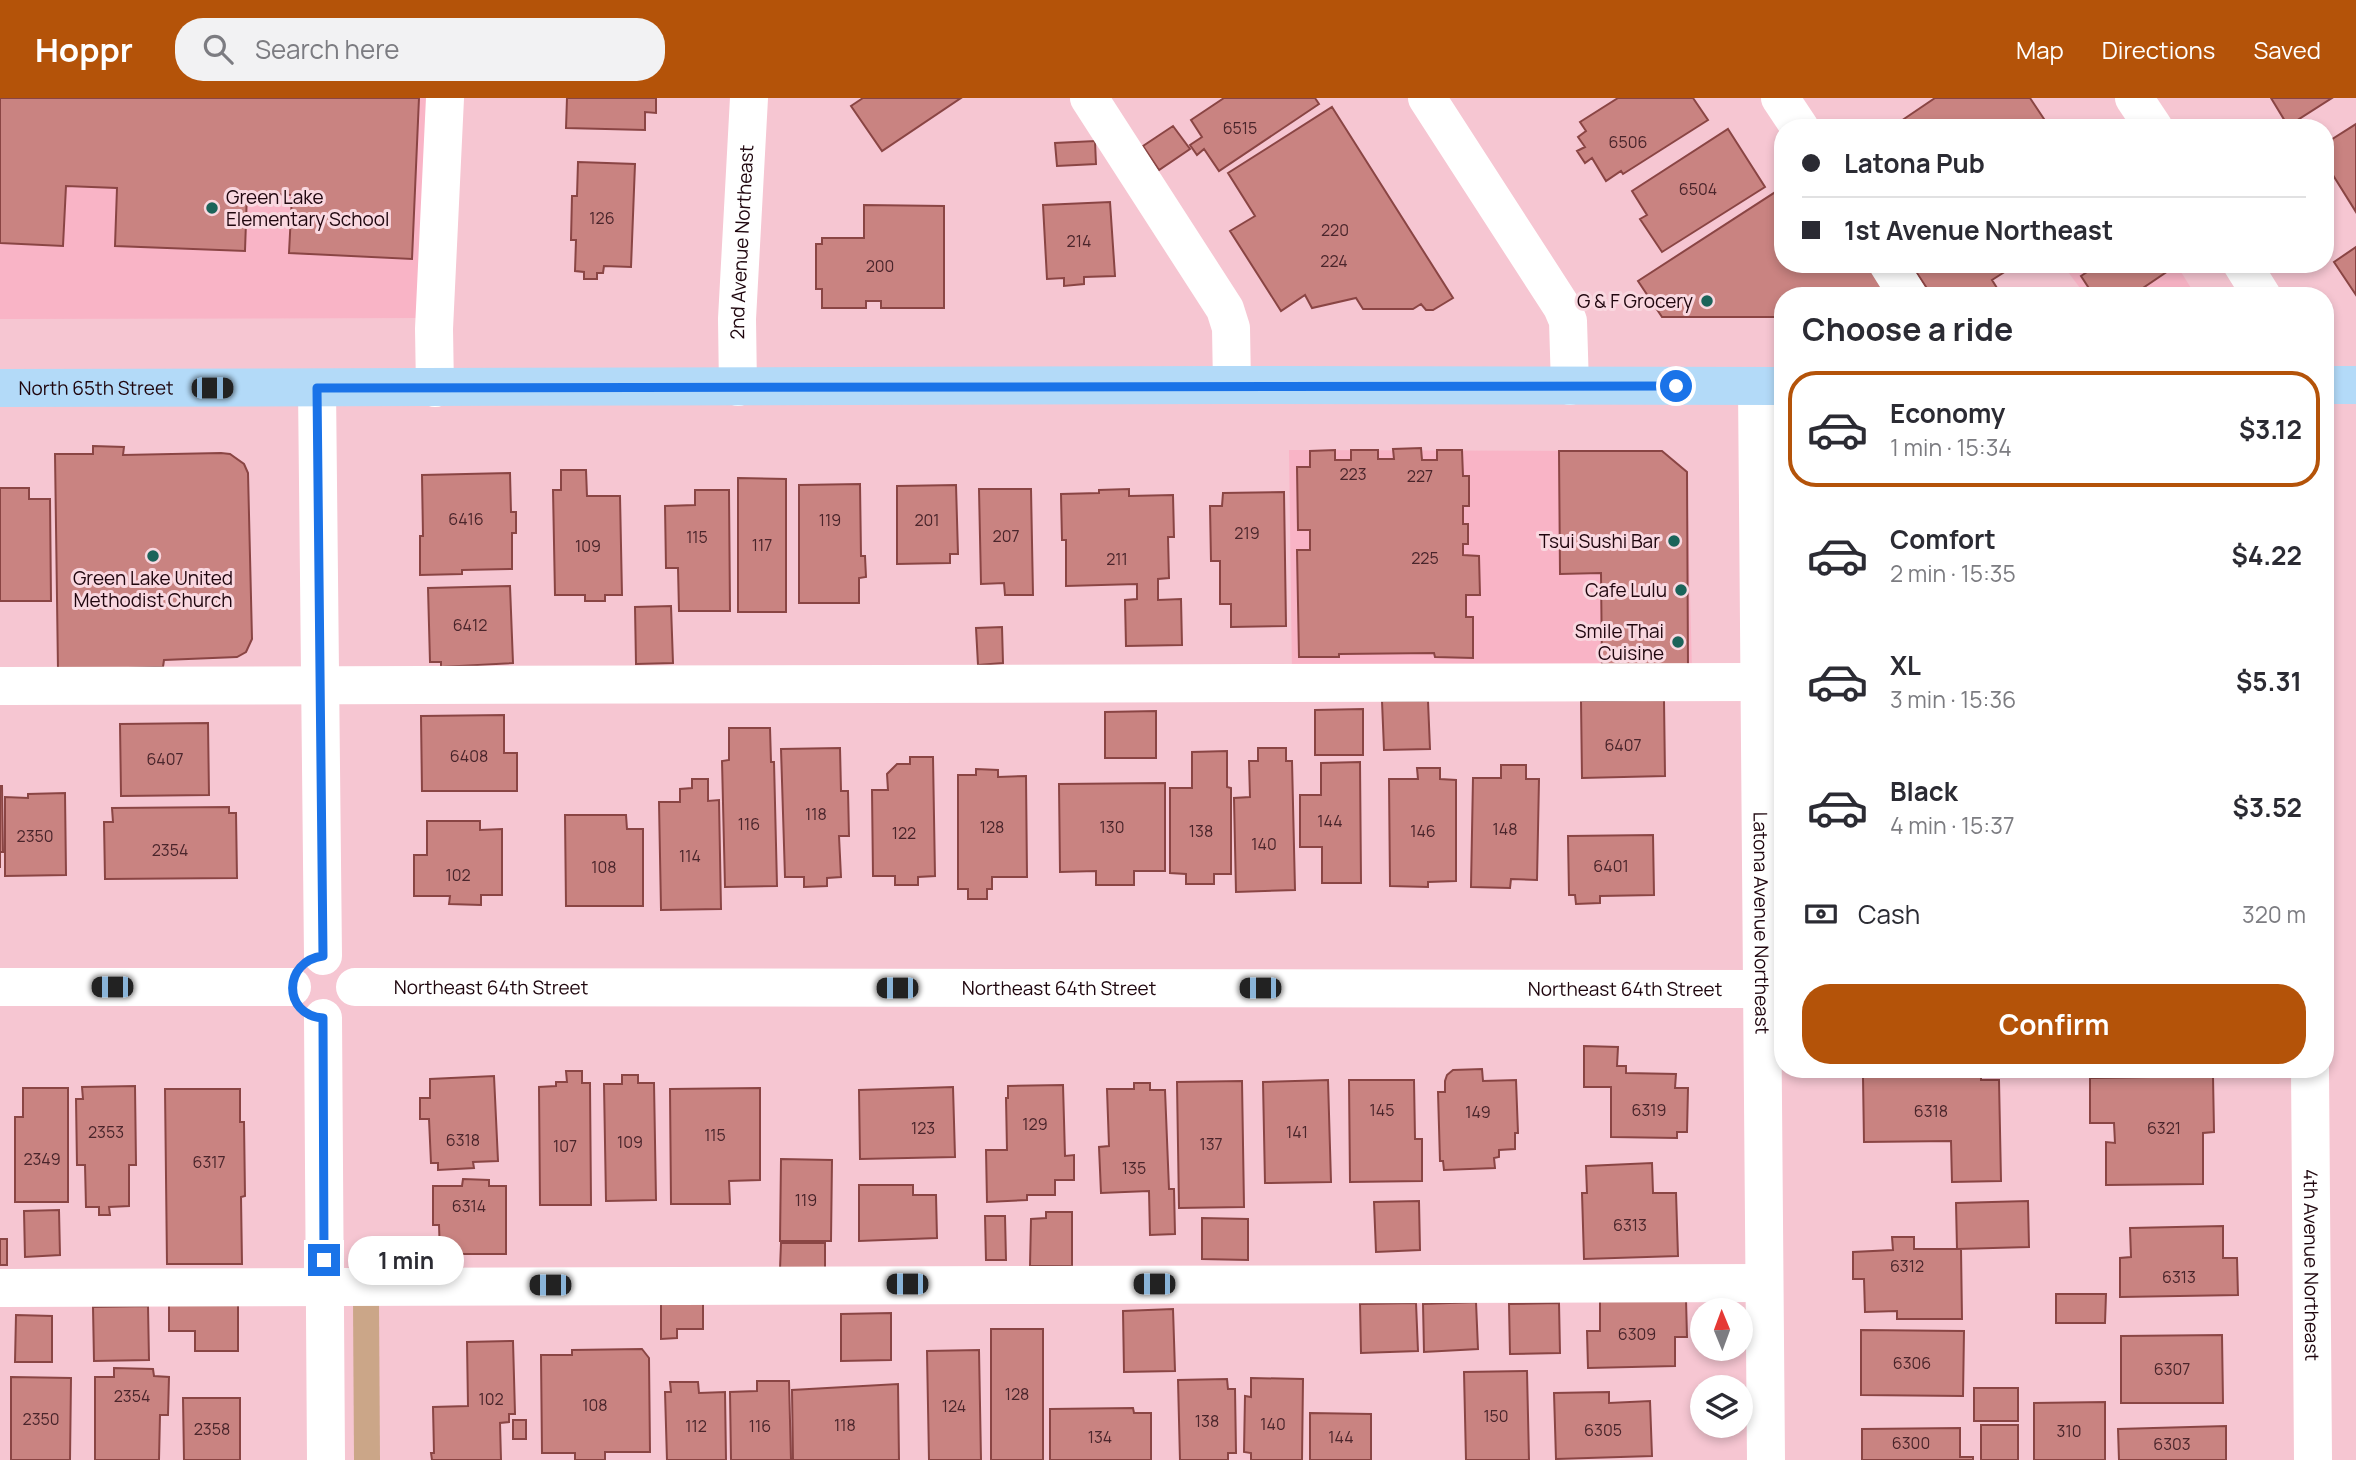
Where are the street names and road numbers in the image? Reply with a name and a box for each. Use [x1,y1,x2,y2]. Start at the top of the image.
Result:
street label: 2nd Avenue Northeast [724,144,759,340]
street label: North 65th Street [18,375,174,401]
street label: Latona Avenue Northeast [1748,812,1775,1034]
street label: Northeast 64th Street [394,974,588,1000]
street label: Northeast 64th Street [962,975,1156,1001]
street label: Northeast 64th Street [1528,976,1722,1002]
street label: 4th Avenue Northeast [2298,1169,2325,1361]

